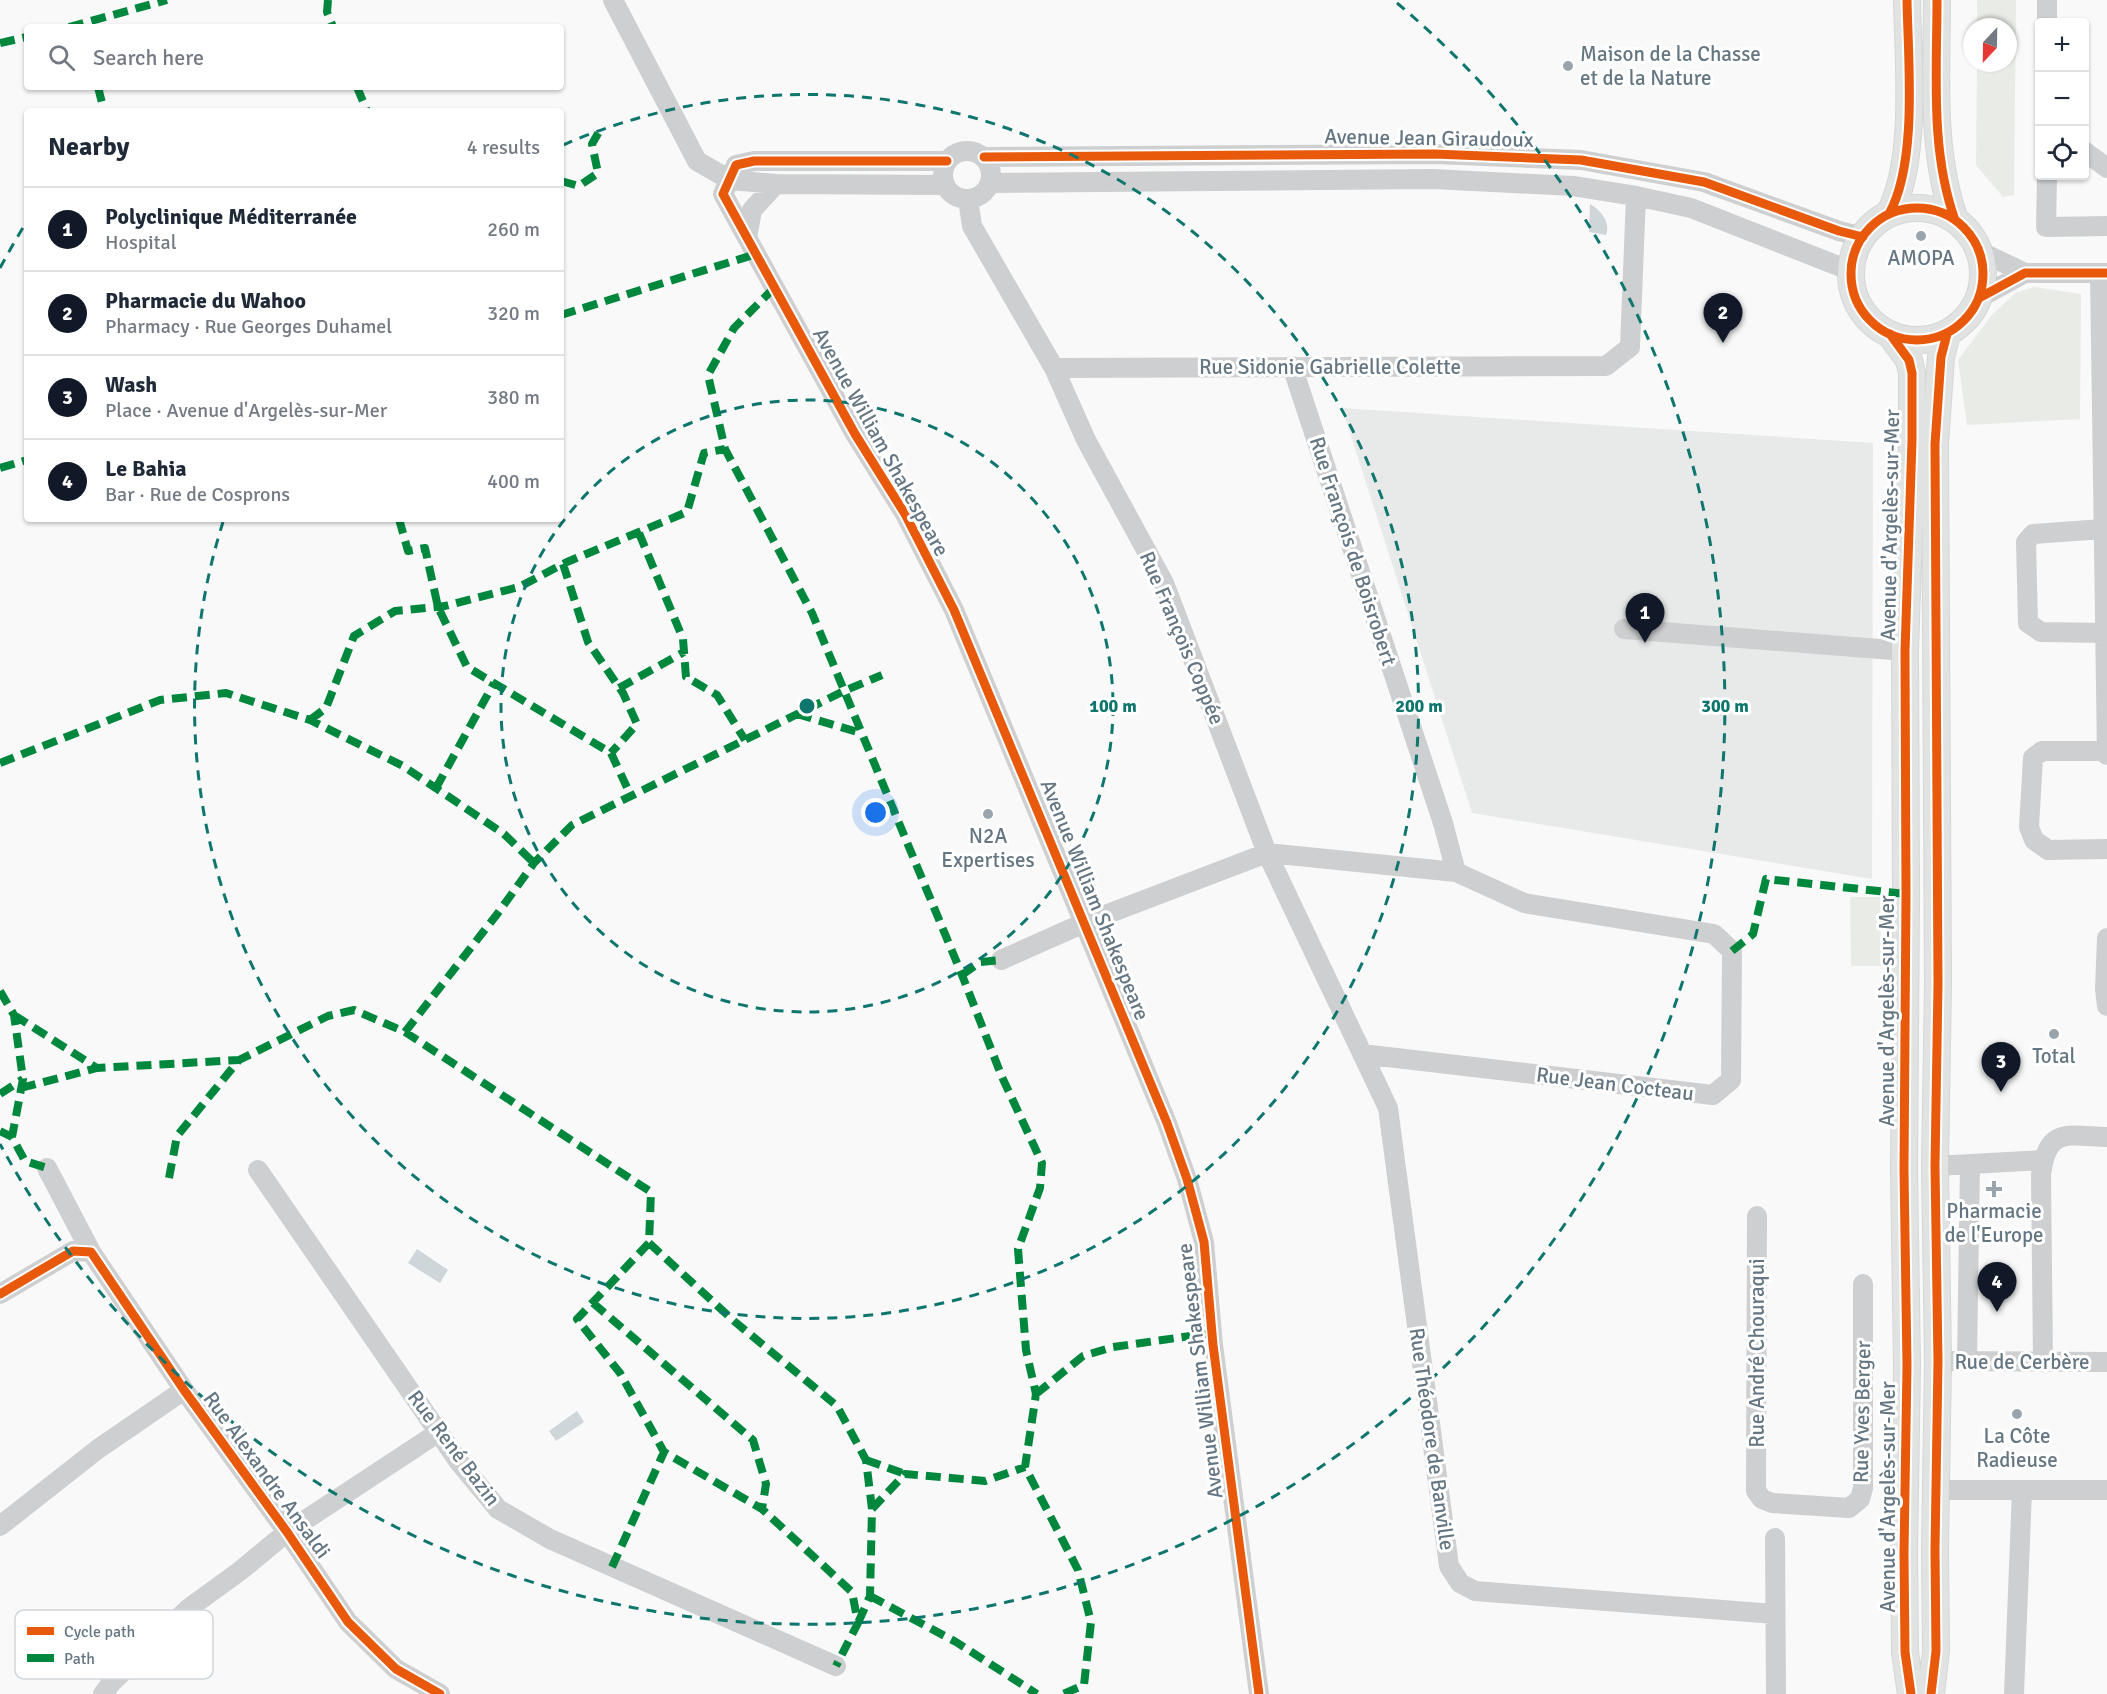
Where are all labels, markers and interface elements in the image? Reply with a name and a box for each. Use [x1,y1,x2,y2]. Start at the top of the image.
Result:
north arrow [1963,18,2017,72]
map controls [2035,18,2089,180]
button: + [2035,18,2089,72]
search box [24,24,564,90]
icon: search [45,41,78,74]
place label: Maison de la Chasse et de la Nature [1580,41,1761,91]
text: Search here [93,44,204,71]
marker: Maison de la Chasse et de la Nature [1561,59,1575,73]
button: − [2035,72,2089,126]
street label: Avenue Jean Giraudoux [1324,123,1534,153]
button: locate [2035,126,2089,180]
text: Nearby [48,131,129,163]
text: 4 results [467,135,540,160]
text: Polyclinique Méditerranée [105,203,357,230]
text: 1 [62,217,73,242]
text: 260 m [487,217,540,242]
marker: AMOPA [1914,229,1928,243]
text: Hospital [105,230,177,255]
place label: AMOPA [1887,245,1955,271]
text: Pharmacie du Wahoo [105,287,306,314]
pin: 2 [1704,294,1742,343]
text: 2 [62,301,73,326]
text: 320 m [487,301,540,326]
text: Pharmacy · Rue Georges Duhamel [105,314,392,339]
street label: Avenue William Shakespeare [807,323,955,561]
street label: Rue Sidonie Gabrielle Colette [1199,354,1461,380]
text: Wash [105,371,157,398]
text: 3 [62,385,73,410]
text: 380 m [487,385,540,410]
text: Place · Avenue d'Argelès-sur-Mer [105,398,387,423]
street label: Avenue d'Argelès-sur-Mer [1875,409,1905,641]
street label: Rue François de Boisrobert [1304,433,1402,669]
text: Le Bahia [105,455,187,482]
text: 4 [62,469,73,494]
text: 400 m [487,469,540,494]
text: Bar · Rue de Cosprons [105,482,290,507]
street label: Rue François Coppée [1134,547,1230,729]
pin: 1 [1626,594,1664,643]
text: 100 m [1089,695,1137,717]
text: 200 m [1395,695,1443,717]
text: 300 m [1701,695,1749,717]
centre of rings [797,696,817,716]
street label: Avenue William Shakespeare [1035,776,1155,1024]
your location [861,798,890,827]
marker: N2A Expertises [981,807,995,821]
place label: N2A Expertises [941,823,1035,873]
street label: Avenue d'Argelès-sur-Mer [1874,895,1900,1127]
marker: Total [2047,1027,2061,1041]
pin: 3 [1982,1042,2020,1092]
place label: Total [2032,1043,2076,1069]
street label: Rue Jean Cocteau [1535,1061,1695,1107]
marker: Pharmacie de l'Europe [1987,1182,2001,1196]
place label: Pharmacie de l'Europe [1944,1198,2044,1248]
street label: Avenue William Shakespeare [1171,1242,1229,1500]
street label: Rue André Chouraqui [1744,1258,1770,1448]
pin: 4 [1978,1262,2016,1312]
street label: Rue Théodore de Banville [1403,1326,1461,1552]
street label: Rue Yves Berger [1848,1340,1876,1483]
street label: Rue de Cerbère [1954,1349,2090,1375]
street label: Avenue d'Argelès-sur-Mer [1875,1381,1901,1613]
street label: Rue René Bazin [402,1385,506,1511]
street label: Rue Alexandre Ansaldi [198,1386,336,1564]
marker: La Côte Radieuse [2010,1407,2024,1421]
place label: La Côte Radieuse [1976,1423,2058,1473]
legend [15,1610,213,1679]
text: Cycle path [64,1622,135,1642]
text: Path [64,1649,95,1669]

